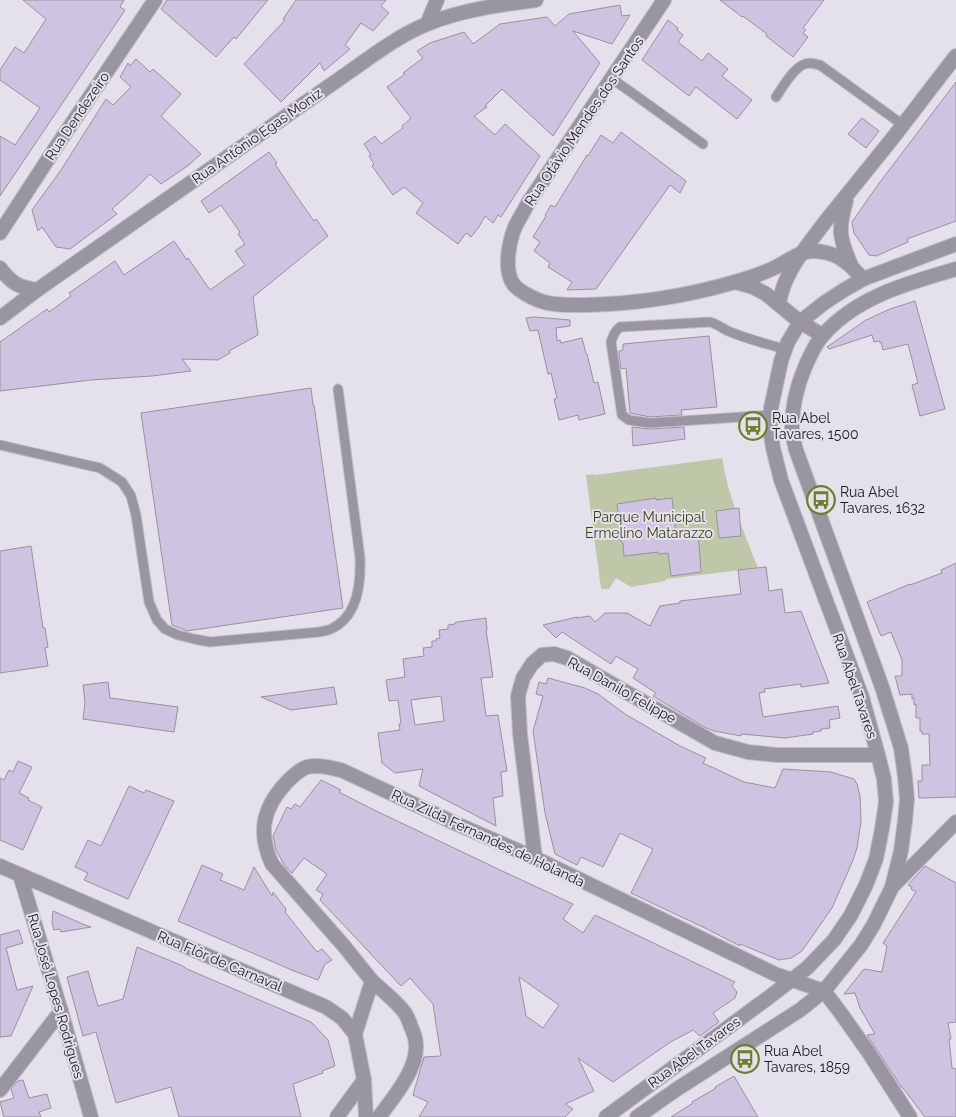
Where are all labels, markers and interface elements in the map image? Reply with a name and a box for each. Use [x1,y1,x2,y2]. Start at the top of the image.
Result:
street label: Rua Otávio Mendes dos Santos [521,33,647,209]
street label: Rua Dendezeiro [42,69,112,163]
street label: Rua Antônio Egas Moniz [189,85,325,187]
place label: Rua Abel Tavares, 1500 [772,410,859,442]
bus stop icon: Rua Abel Tavares, 1500 [738,411,768,441]
place label: Rua Abel Tavares, 1632 [840,484,925,516]
bus stop icon: Rua Abel Tavares, 1632 [806,485,836,515]
park label: Parque Municipal Ermelino Matarazzo [585,509,713,541]
street label: Rua Abel Tavares [830,631,881,741]
street label: Rua Danilo Felippe [565,654,679,726]
street label: Rua Zilda Fernandes de Holanda [389,786,587,890]
street label: Rua José Lopes Rodrigues [25,912,87,1081]
street label: Rua Flôr de Carnaval [155,927,285,995]
street label: Rua Abel Tavares [645,1013,743,1091]
place label: Rua Abel Tavares, 1859 [764,1043,850,1075]
bus stop icon: Rua Abel Tavares, 1859 [730,1044,760,1074]

